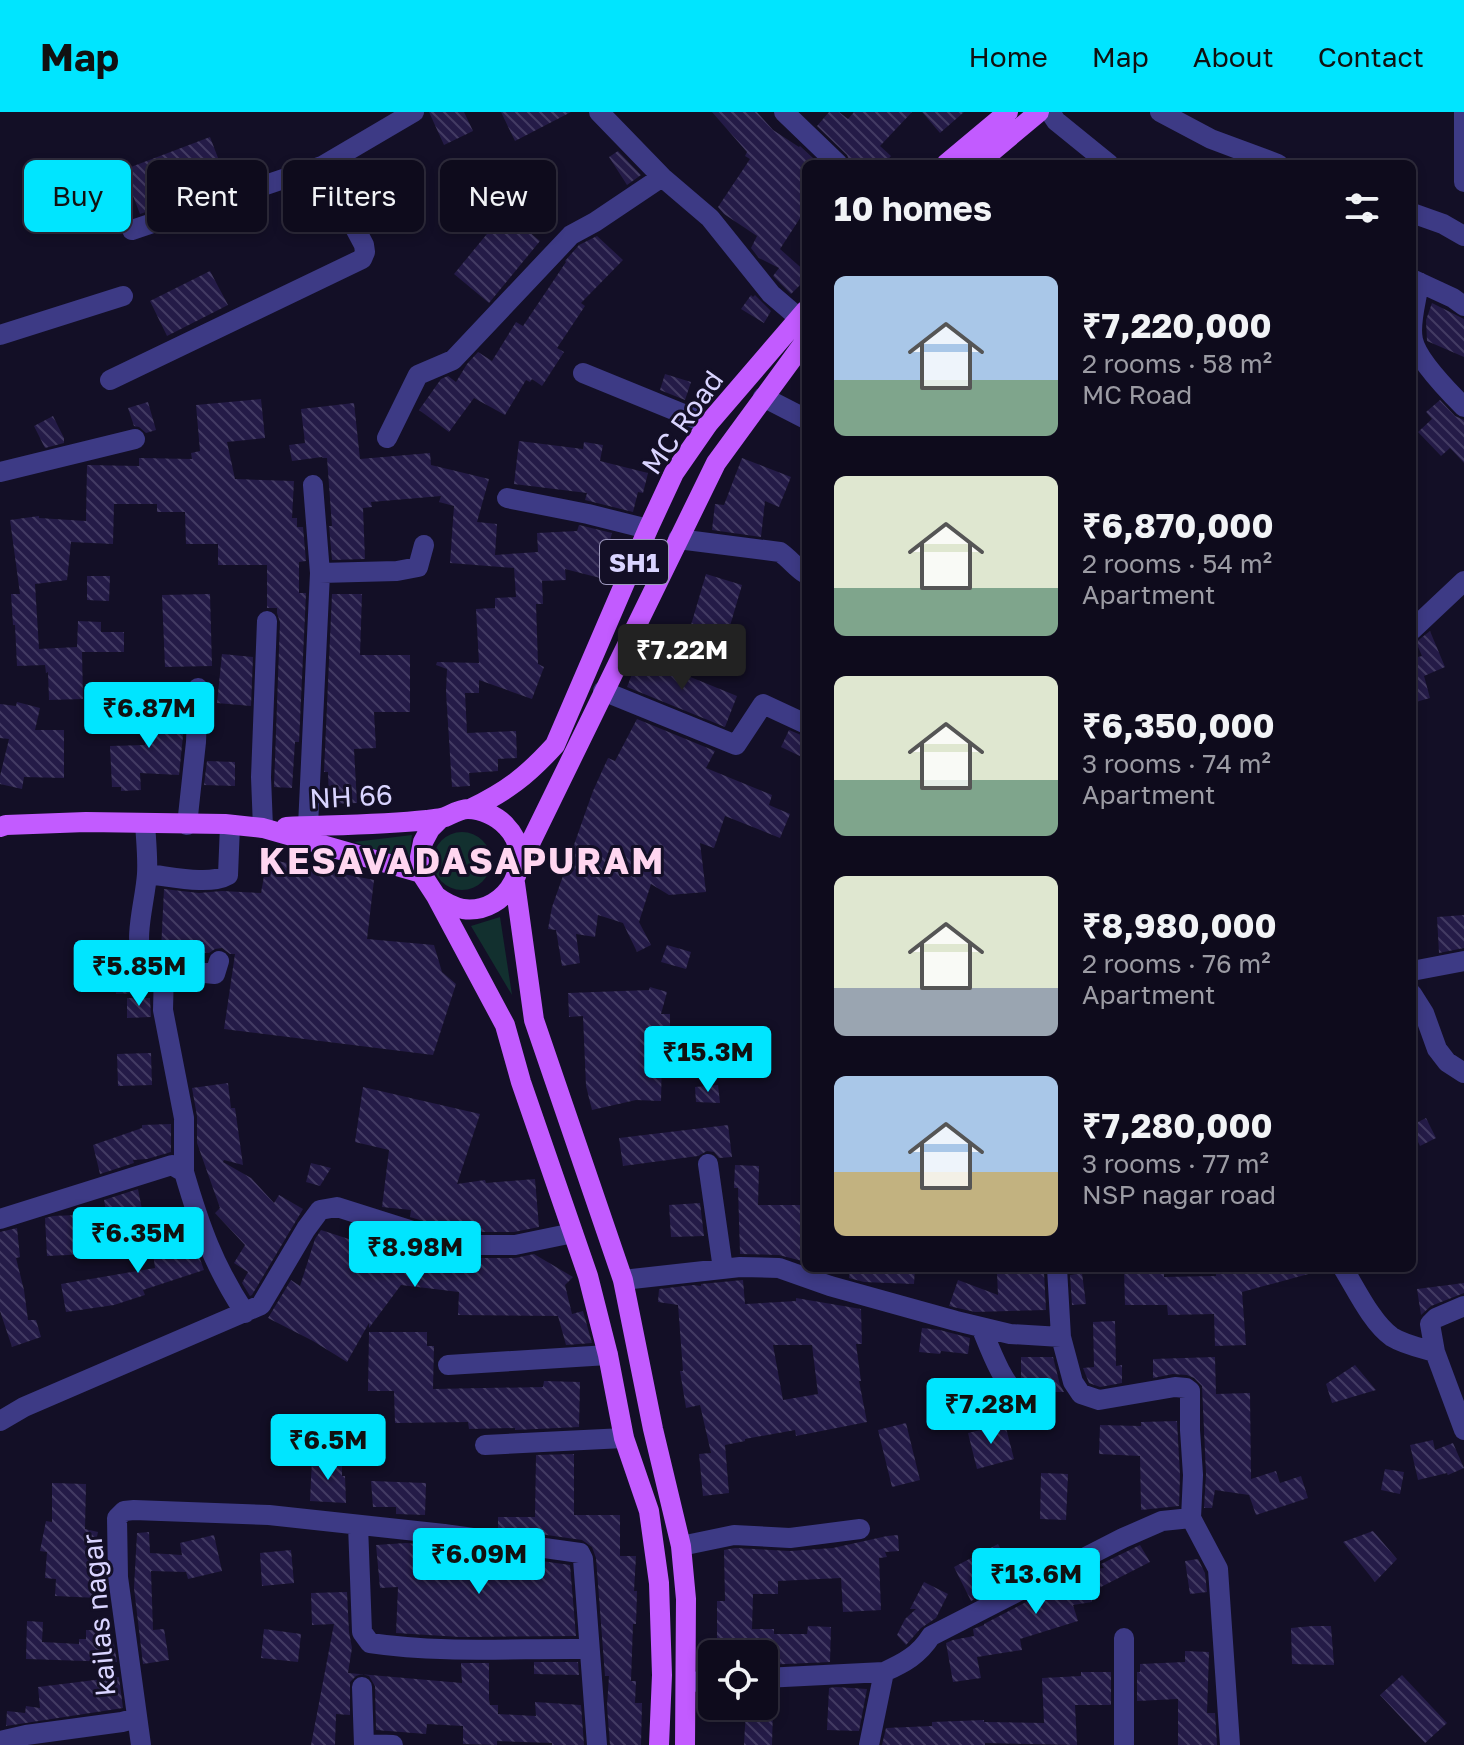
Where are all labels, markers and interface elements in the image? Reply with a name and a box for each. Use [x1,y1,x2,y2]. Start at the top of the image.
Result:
text: Map [40,34,119,79]
text: Home [969,40,1048,73]
text: Map [1092,40,1149,73]
text: About [1193,40,1274,73]
text: Contact [1318,40,1424,73]
chip: Buy [24,160,131,232]
chip: Rent [147,160,267,232]
chip: Filters [283,160,424,232]
chip: New [440,160,556,232]
icon: filters [1340,186,1384,230]
text: 10 homes [834,188,992,228]
text: ₹7,220,000 [1082,305,1272,345]
icon: home [898,308,994,404]
text: 2 rooms · 58 m² [1082,348,1272,379]
street label: MC Road [634,364,730,480]
text: MC Road [1082,379,1192,410]
text: ₹6,870,000 [1082,505,1274,545]
icon: home [898,508,994,604]
road number: SH1 [600,540,668,584]
text: 2 rooms · 54 m² [1082,548,1272,579]
text: Apartment [1082,579,1215,610]
pin: ₹7.22M [617,624,747,692]
text: ₹7.22M [636,634,728,665]
pin: ₹6.87M [84,682,214,750]
text: ₹6.87M [102,692,196,723]
text: ₹6,350,000 [1082,705,1275,745]
icon: home [898,708,994,804]
text: 3 rooms · 74 m² [1082,748,1271,779]
street label: NH 66 [308,777,394,815]
text: Apartment [1082,779,1215,810]
district label: KESAVADASAPURAM [259,839,665,882]
text: ₹8,980,000 [1082,905,1277,945]
icon: home [898,908,994,1004]
pin: ₹5.85M [74,940,204,1008]
text: 2 rooms · 76 m² [1082,948,1271,979]
text: ₹5.85M [92,950,186,981]
text: Apartment [1082,979,1215,1010]
pin: ₹15.3M [643,1026,773,1094]
text: ₹15.3M [662,1036,754,1067]
text: ₹7,280,000 [1082,1105,1273,1145]
icon: home [898,1108,994,1204]
text: 3 rooms · 77 m² [1082,1148,1269,1179]
text: NSP nagar road [1082,1179,1276,1210]
pin: ₹6.35M [73,1207,203,1275]
text: ₹6.35M [91,1217,185,1248]
pin: ₹8.98M [350,1221,480,1289]
text: ₹8.98M [367,1231,463,1262]
pin: ₹7.28M [926,1378,1056,1446]
text: ₹7.28M [944,1388,1038,1419]
pin: ₹6.5M [272,1414,384,1482]
text: ₹6.5M [289,1424,367,1455]
pin: ₹6.09M [414,1528,544,1596]
street label: kailas nagar [74,1533,122,1697]
text: ₹6.09M [431,1538,527,1569]
pin: ₹13.6M [971,1548,1101,1616]
text: ₹13.6M [990,1558,1082,1589]
map controls [698,1640,778,1720]
button: locate [698,1640,778,1720]

